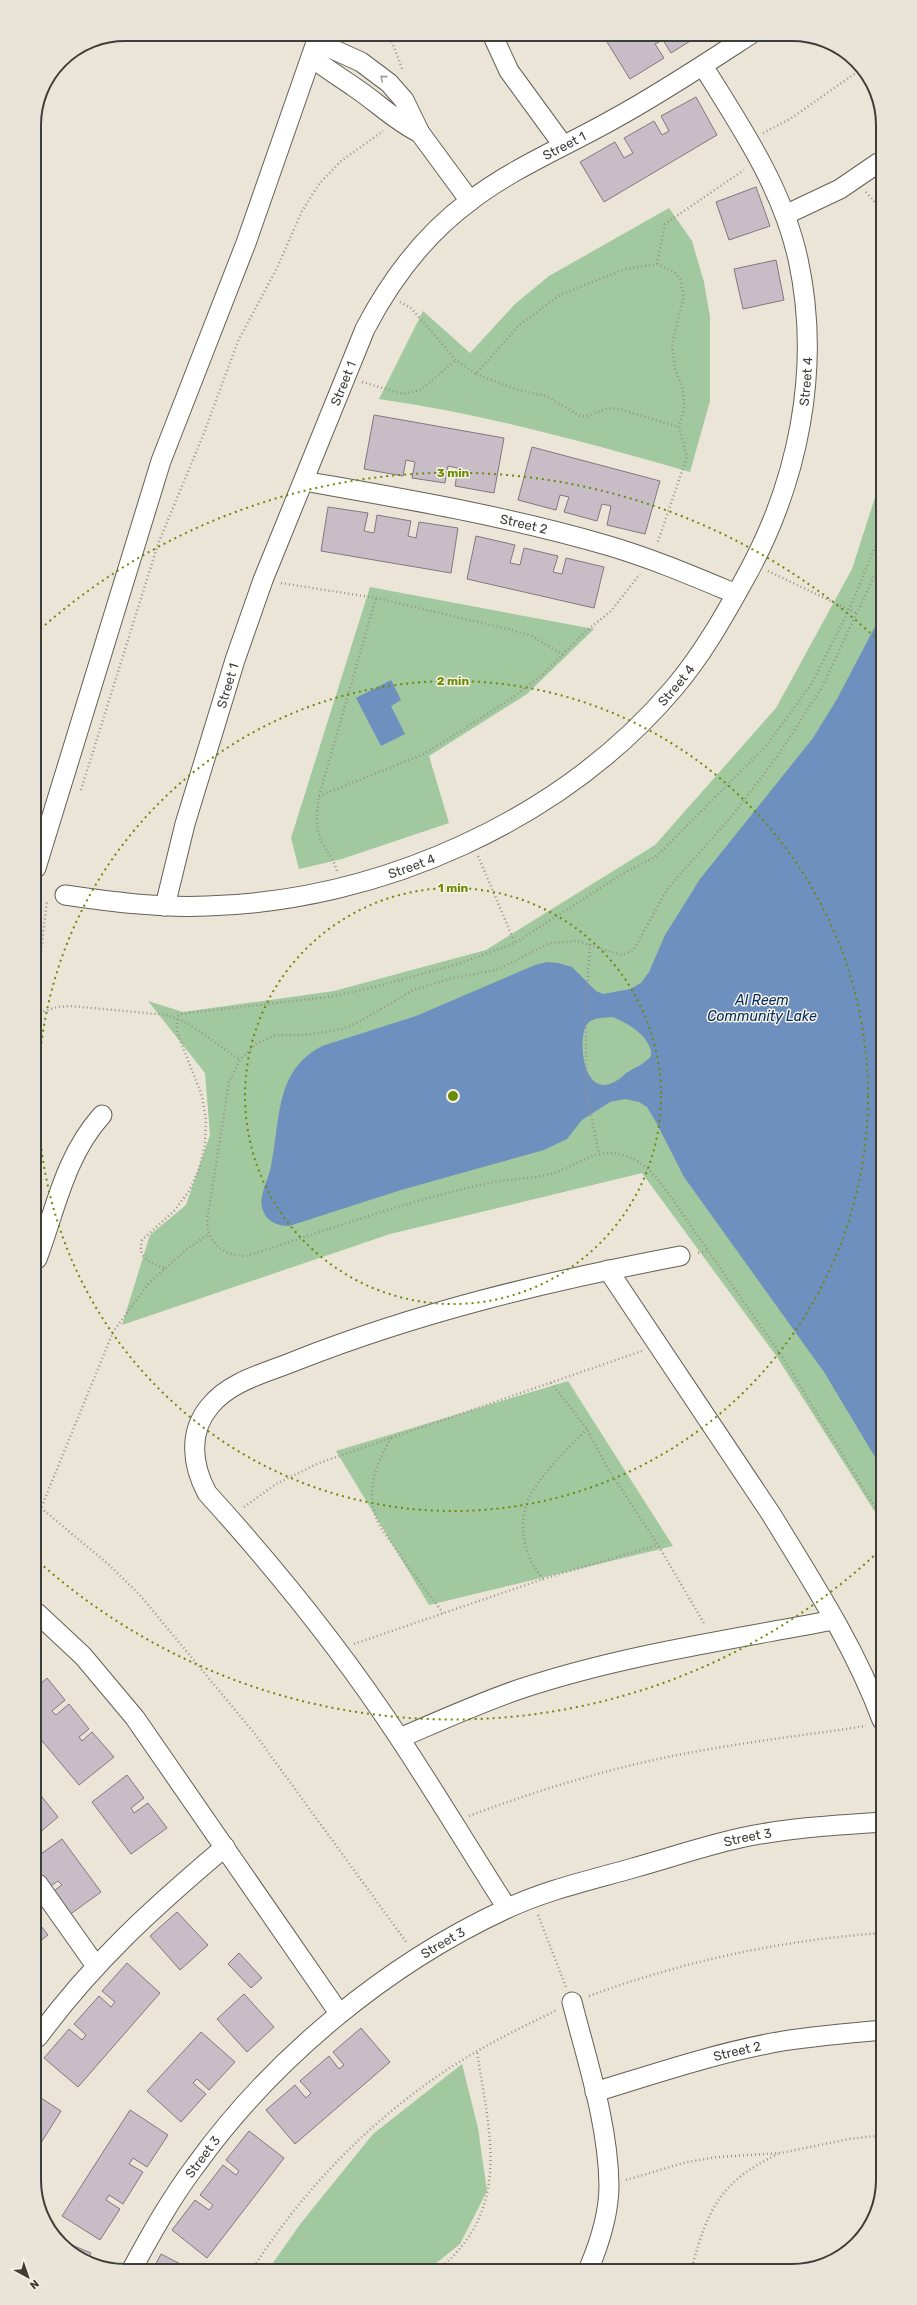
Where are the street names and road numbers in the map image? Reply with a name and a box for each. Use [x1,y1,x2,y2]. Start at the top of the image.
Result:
street label: Street 1 [540,128,588,163]
street label: Street 4 [796,357,815,407]
street label: Street 1 [327,359,359,408]
street label: Street 2 [499,511,549,537]
street label: Street 1 [213,661,241,710]
street label: Street 4 [655,662,697,709]
street label: Street 4 [386,850,437,881]
street label: Street 3 [722,1825,773,1849]
street label: Street 3 [418,1924,467,1961]
street label: Street 2 [712,2038,762,2064]
street label: Street 3 [182,2132,223,2181]

